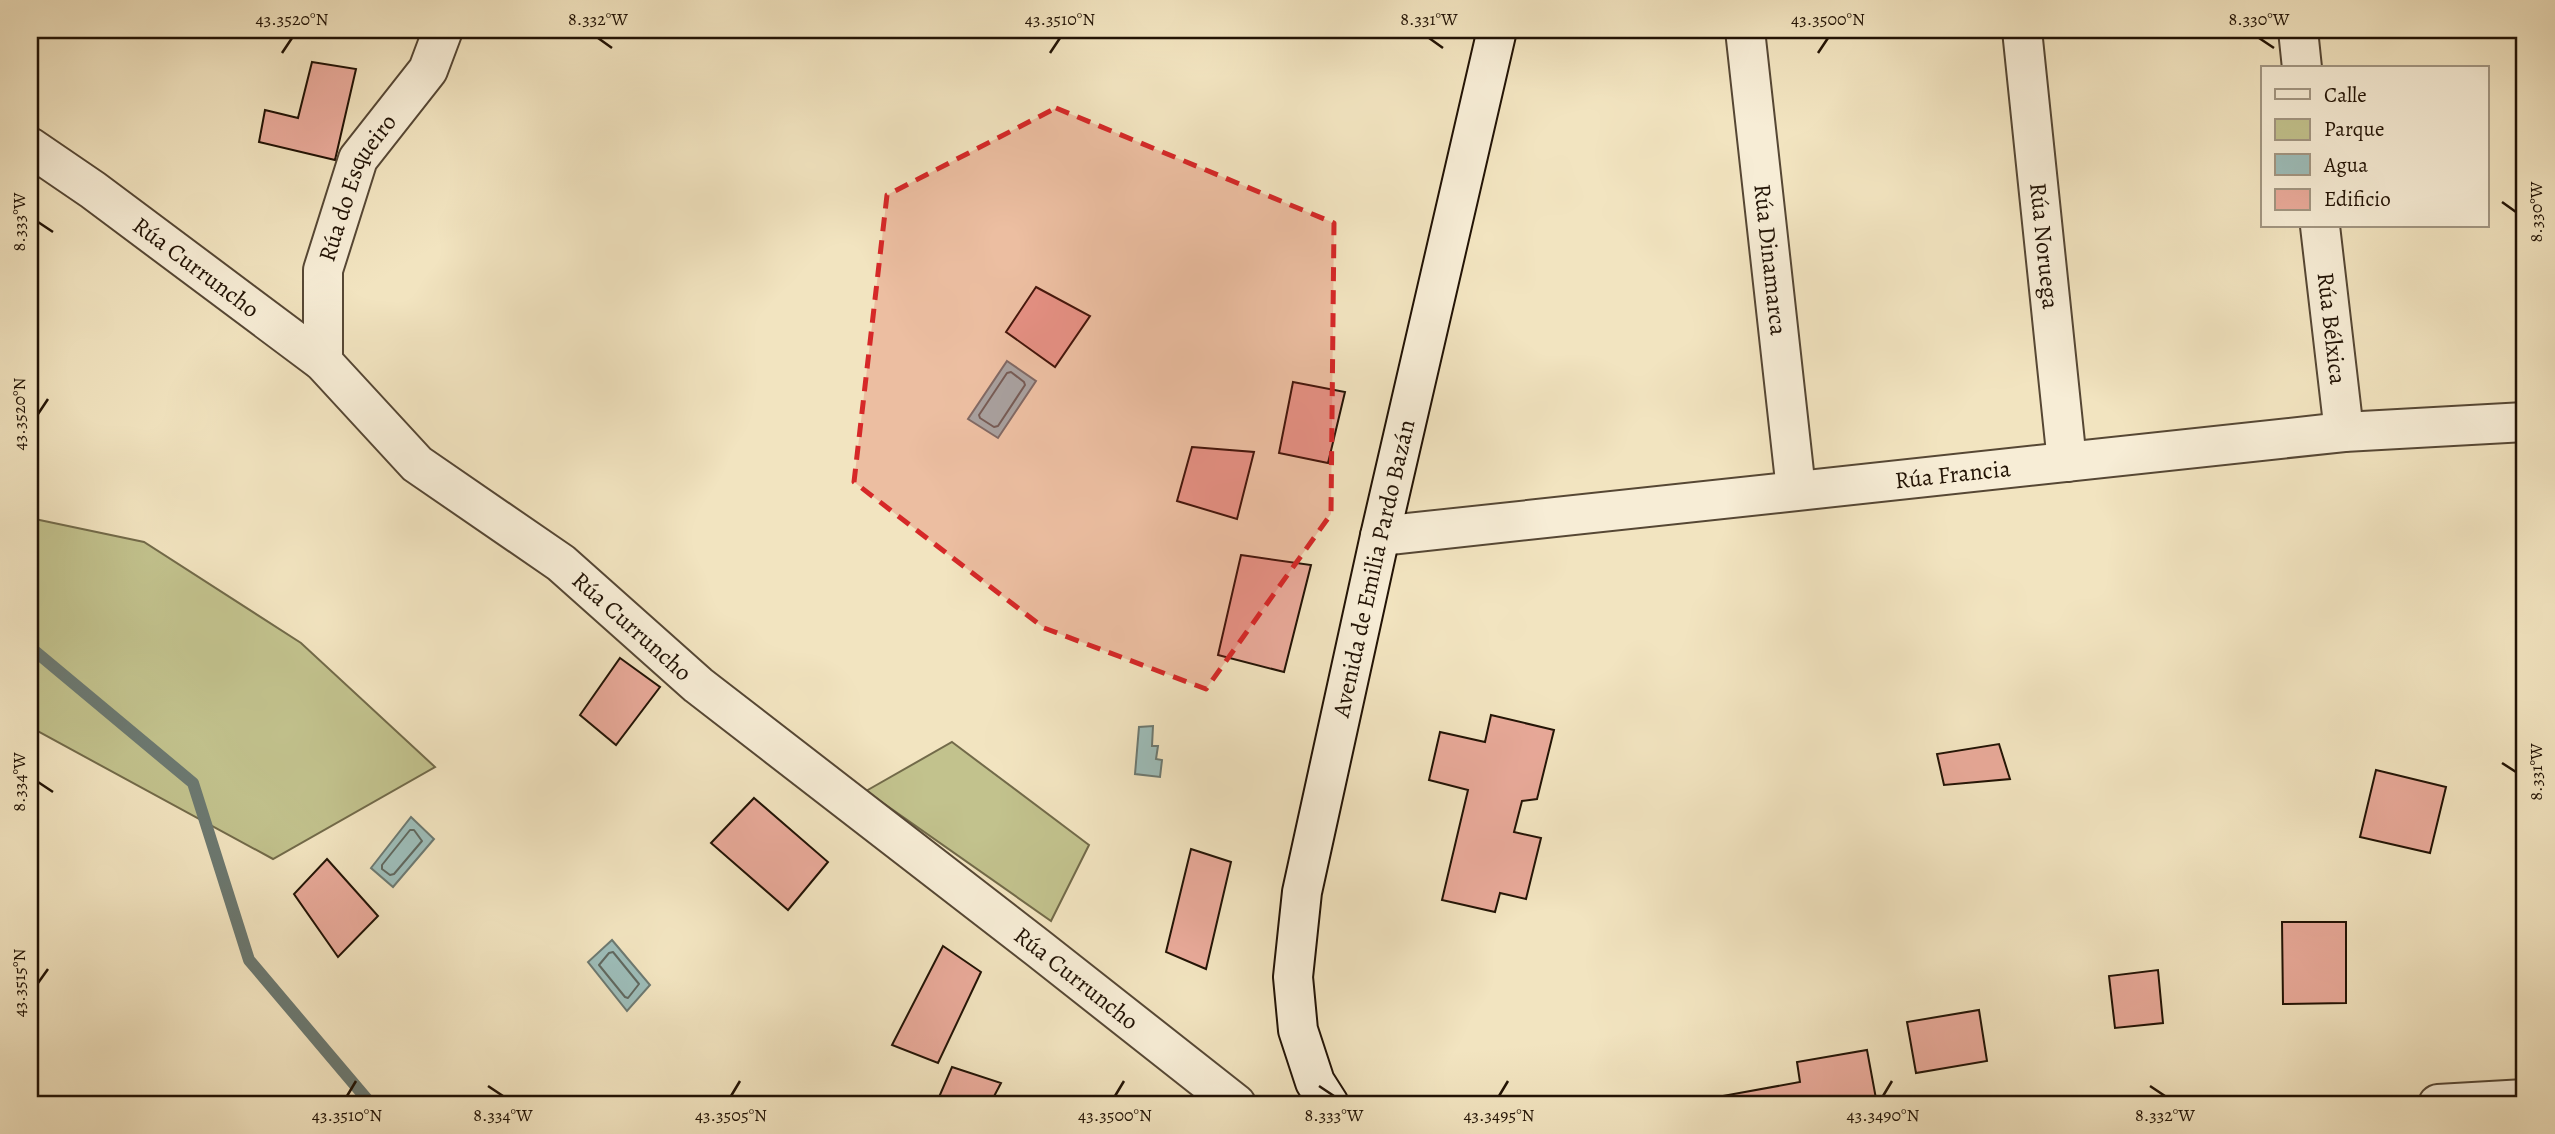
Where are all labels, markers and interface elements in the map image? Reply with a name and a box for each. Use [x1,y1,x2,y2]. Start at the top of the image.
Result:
text: 43.3520°N [256,7,328,31]
text: 8.332°W [568,7,628,31]
text: 43.3510°N [1025,7,1095,31]
text: 8.331°W [1400,7,1458,31]
text: 43.3500°N [1791,7,1865,31]
text: 8.330°W [2228,7,2290,31]
legend [2261,66,2488,228]
text: Calle [2324,81,2367,109]
street label: Rúa do Esqueiro [311,107,404,265]
text: Parque [2324,115,2384,143]
text: Agua [2323,151,2368,179]
street label: Rúa Noruega [2022,181,2067,312]
text: 8.330°W [2524,181,2548,243]
street label: Rúa Dinamarca [1746,182,1795,338]
text: Edificio [2324,185,2391,213]
text: 8.333°W [7,192,31,251]
street label: Rúa Curruncho [126,209,266,325]
street label: Rúa Bélxica [2309,270,2354,387]
text: 43.3520°N [7,378,31,450]
street label: Avenida de Emilia Pardo Bazán [1325,416,1422,721]
street label: Rúa Francia [1893,452,2013,496]
street label: Rúa Curruncho [565,564,699,688]
text: 8.331°W [2524,743,2548,801]
text: 8.334°W [7,752,31,812]
street label: Rúa Curruncho [1007,919,1145,1037]
text: 43.3515°N [7,949,31,1017]
text: 43.3510°N [312,1103,382,1127]
text: 8.334°W [473,1103,533,1127]
text: 43.3505°N [695,1103,767,1127]
text: 43.3500°N [1078,1103,1152,1127]
text: 8.333°W [1305,1103,1364,1127]
text: 43.3495°N [1463,1103,1535,1127]
text: 43.3490°N [1847,1103,1920,1127]
text: 8.332°W [2135,1103,2195,1127]

